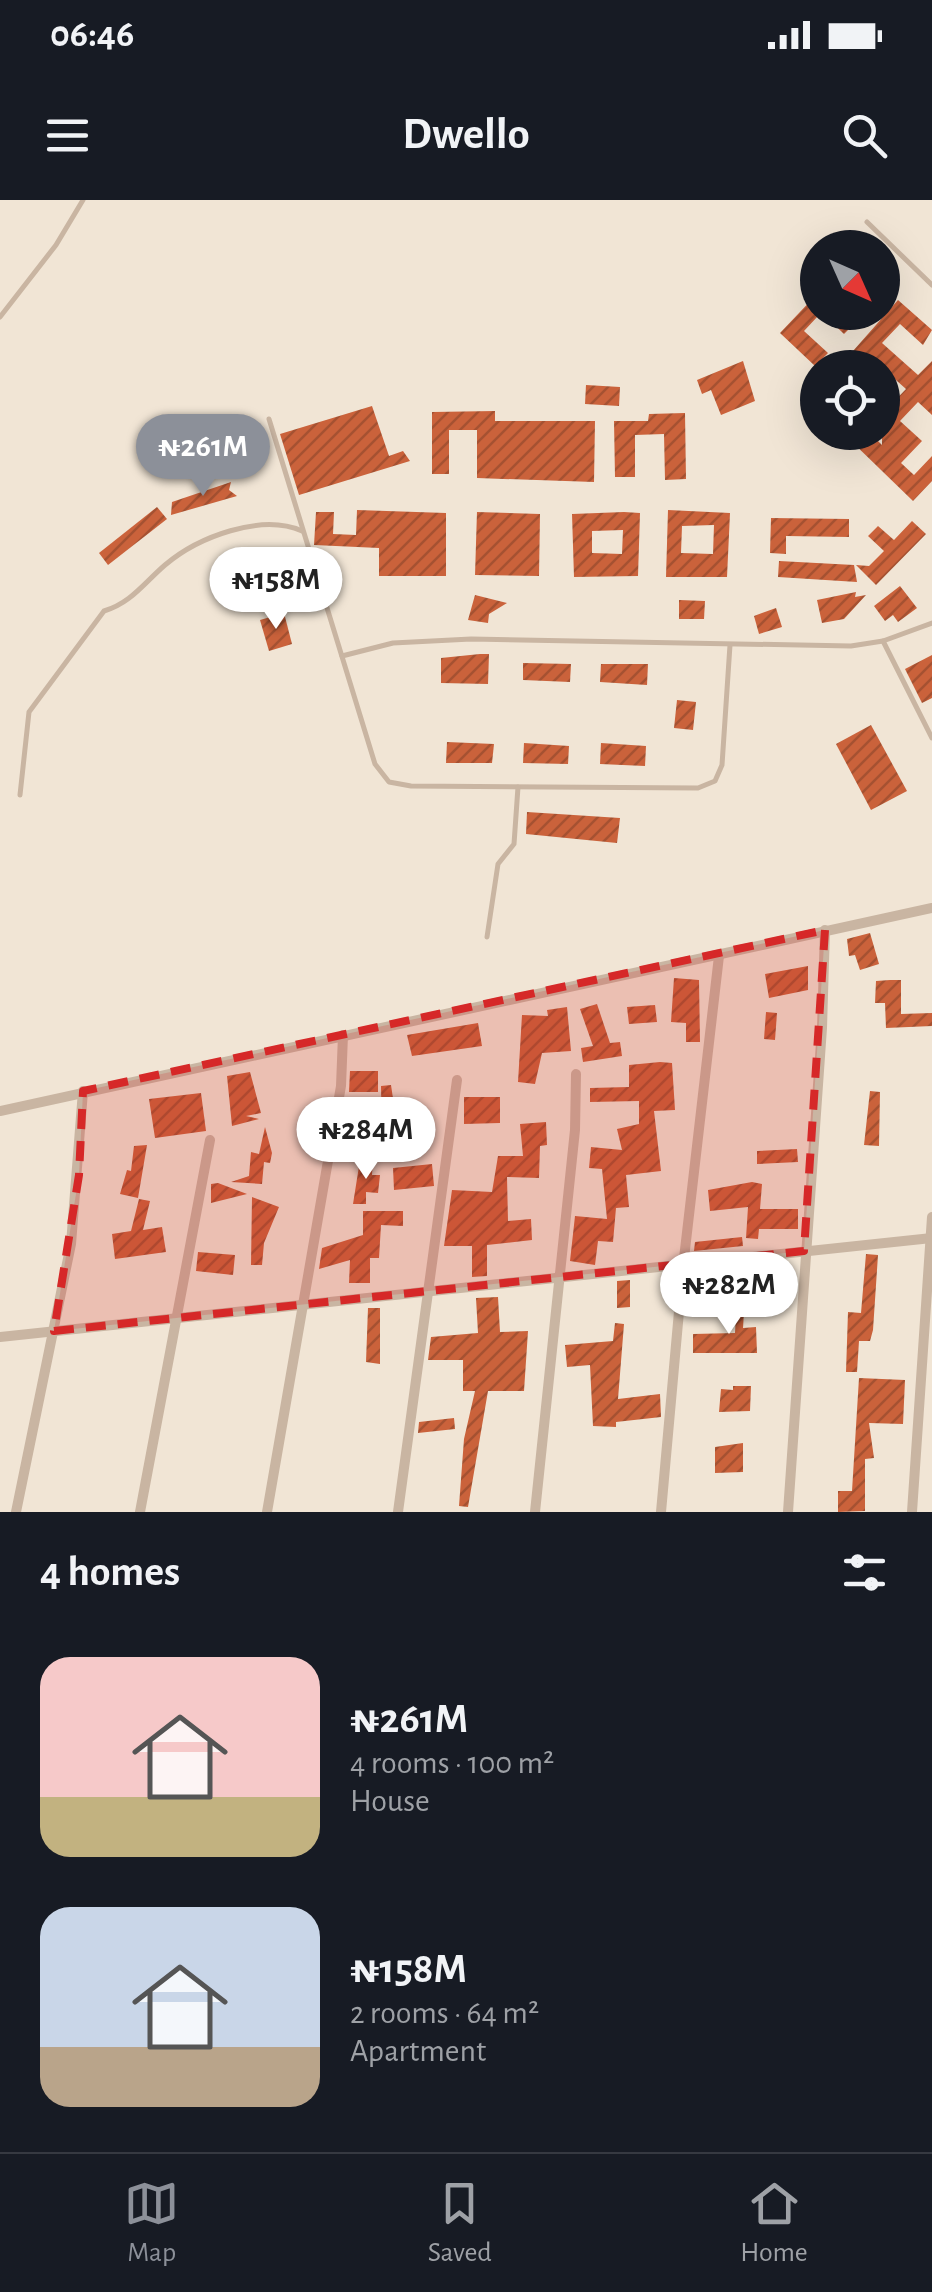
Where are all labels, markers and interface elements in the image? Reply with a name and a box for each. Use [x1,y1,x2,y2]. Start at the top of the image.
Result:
text: 06:46 [50,16,134,54]
icon: menu [40,108,95,163]
icon: search [837,108,892,163]
text: Dwello [402,112,530,157]
north arrow [800,230,900,330]
map controls [800,230,900,450]
button: locate [800,350,900,450]
pin: ₦261M [133,414,273,499]
text: ₦261M [158,430,248,462]
pin: ₦158M [206,547,346,632]
text: ₦158M [231,563,321,595]
pin: ₦284M [296,1097,436,1182]
text: ₦284M [318,1113,414,1145]
pin: ₦282M [659,1252,799,1337]
text: ₦282M [682,1268,776,1300]
icon: filters [837,1545,892,1600]
text: 4 homes [40,1551,180,1593]
icon: home [120,1697,240,1817]
text: ₦261M [350,1698,468,1740]
text: 4 rooms · 100 m² [350,1747,554,1779]
text: House [350,1785,430,1817]
icon: home [120,1947,240,2067]
text: ₦158M [350,1948,467,1990]
text: 2 rooms · 64 m² [350,1997,539,2029]
text: Apartment [350,2035,486,2067]
tab: Map [124,2176,179,2270]
tab: Saved [428,2176,492,2270]
tab: Home [740,2176,808,2270]

